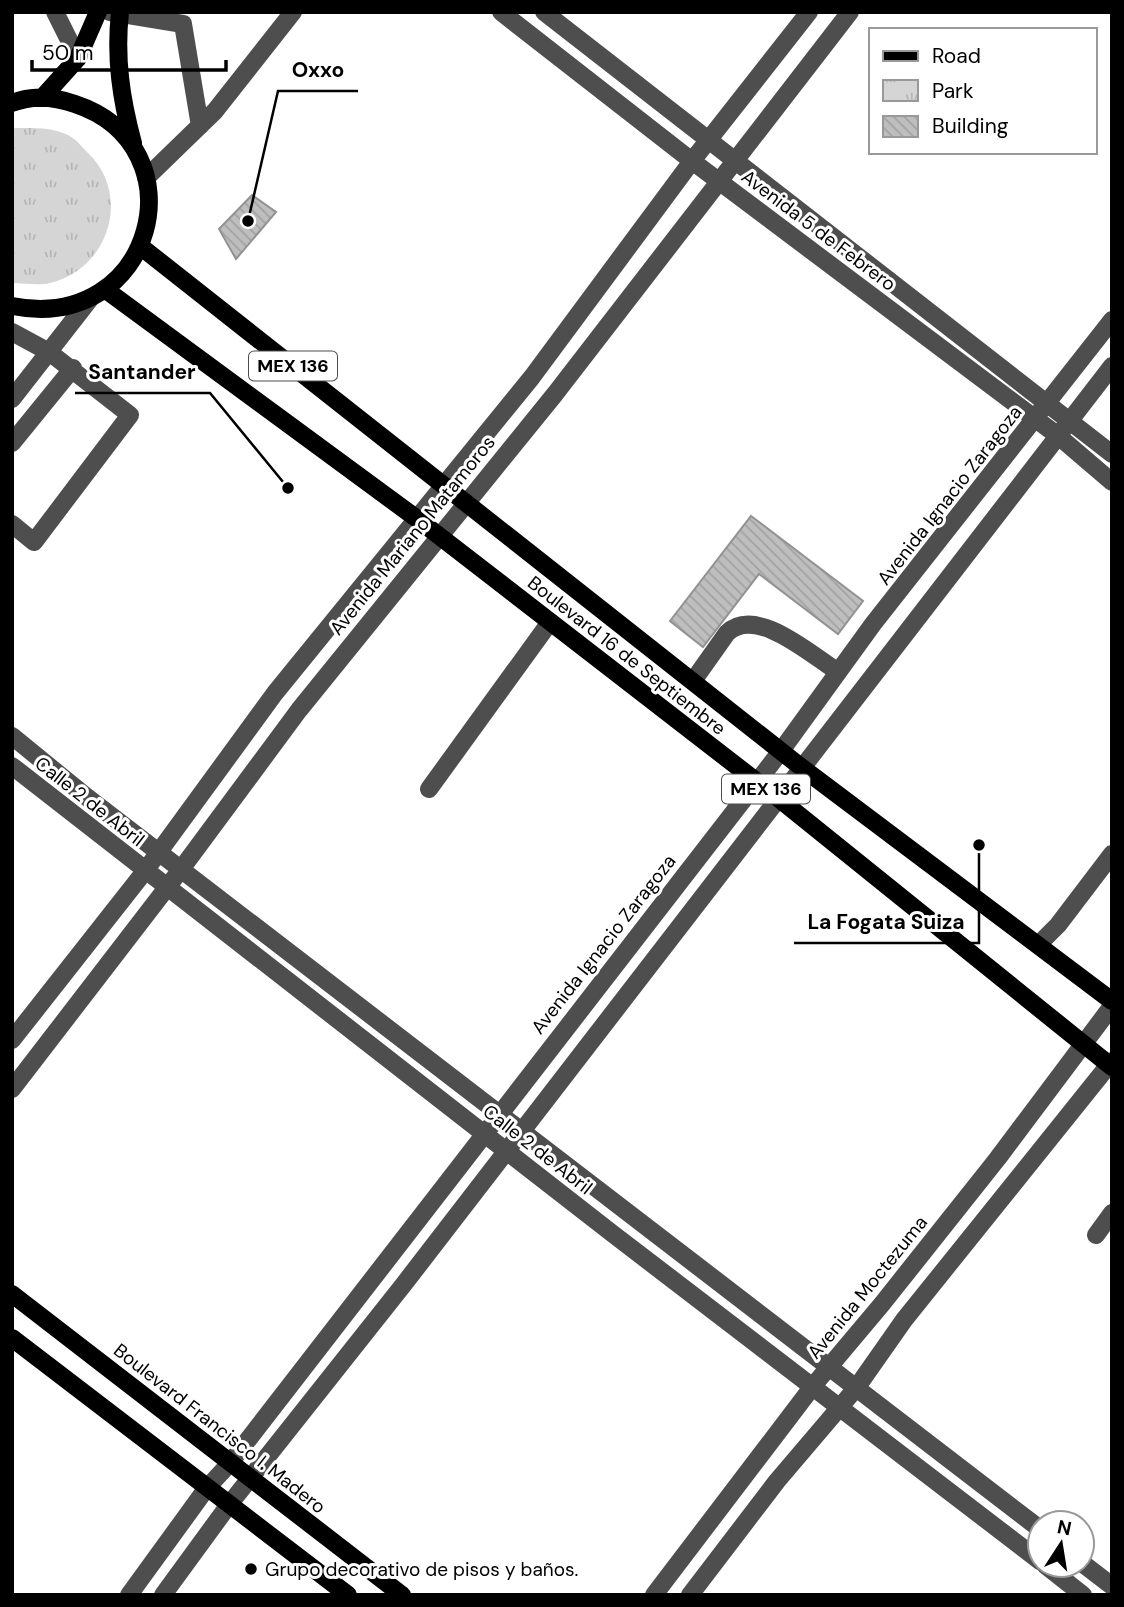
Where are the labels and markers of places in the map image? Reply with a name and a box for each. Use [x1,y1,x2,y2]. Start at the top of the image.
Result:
callout: Oxxo [278,49,358,91]
callout: Santander [75,351,210,393]
callout: La Fogata Suiza [794,901,979,943]
place label: Grupo decorativo de pisos y baños. [265,1557,578,1582]
marker: Grupo decorativo de pisos y baños. [243,1561,259,1577]

